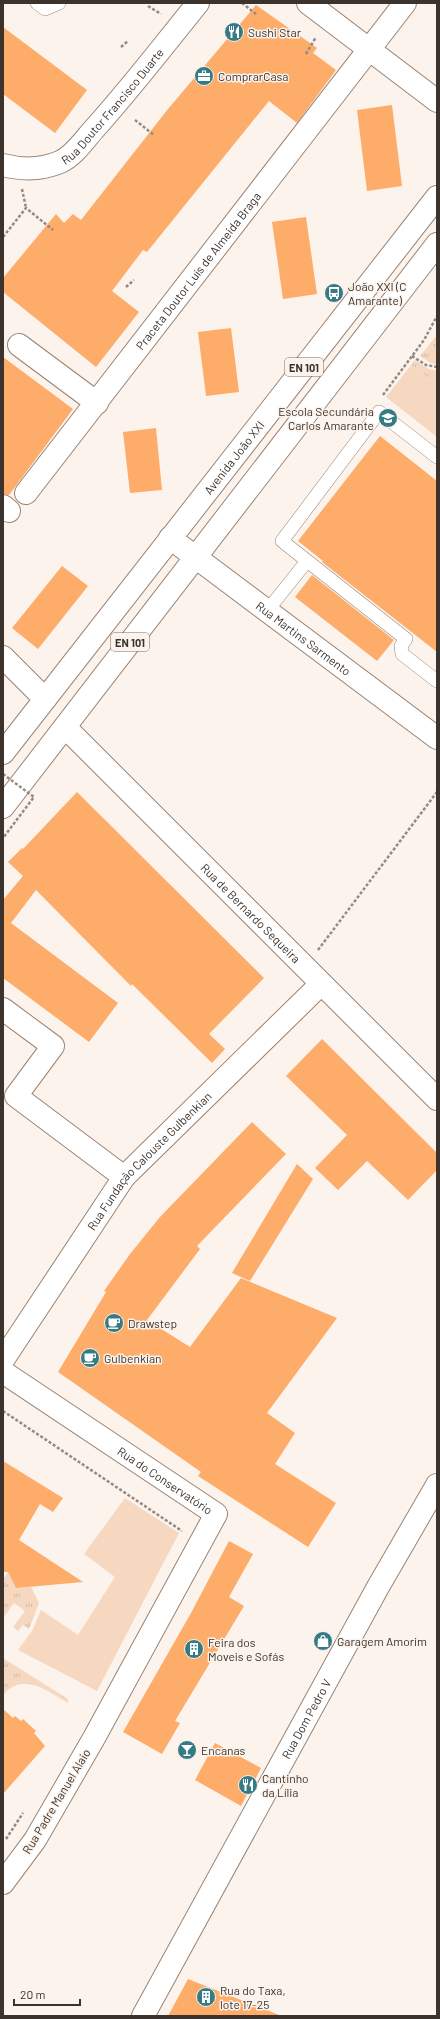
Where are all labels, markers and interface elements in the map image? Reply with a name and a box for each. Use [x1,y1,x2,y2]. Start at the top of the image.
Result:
restaurant icon: Sushi Star [223,21,245,43]
place label: Sushi Star [248,25,302,39]
street label: Rua Doutor Francisco Duarte [58,45,166,167]
office icon: ComprarCasa [193,65,215,87]
place label: ComprarCasa [218,69,288,83]
street label: Praceta Doutor Luís de Almeida Braga [133,189,263,352]
place label: João XXI (C Amarante) [348,279,407,307]
bus stop icon: João XXI (C Amarante) [323,282,345,304]
road number: EN 101 [285,358,323,376]
place label: Escola Secundária Carlos Amarante [278,404,374,432]
school or university icon: Escola Secundária Carlos Amarante [377,407,399,429]
street label: Avenida João XXI [201,418,267,497]
street label: Rua Martins Sarmento [254,598,354,678]
road number: EN 101 [111,633,149,651]
street label: Rua de Bernardo Sequeira [198,860,304,966]
street label: Rua Fundação Calouste Gulbenkian [84,1089,214,1233]
cafe icon: Drawstep [103,1312,125,1334]
place label: Drawstep [128,1316,177,1330]
cafe icon: Gulbenkian [79,1347,101,1369]
place label: Gulbenkian [104,1351,162,1365]
street label: Rua do Conservatório [115,1443,215,1517]
shop icon: Garagem Amorim [312,1630,334,1652]
place label: Garagem Amorim [337,1634,427,1648]
place label: Feira dos Moveis e Sofás [208,1635,284,1663]
building icon: Feira dos Moveis e Sofás [183,1638,205,1660]
street label: Rua Dom Pedro V [278,1676,333,1761]
bar icon: Encanas [176,1739,198,1761]
place label: Encanas [201,1743,246,1757]
street label: Rua Padre Manuel Alaio [19,1746,93,1856]
place label: Cantinho da Lília [262,1771,309,1799]
restaurant icon: Cantinho da Lília [237,1774,259,1796]
scale bar [14,1981,80,2007]
place label: Rua do Taxa, lote 17-25 [220,1983,286,2011]
building icon: Rua do Taxa, lote 17-25 [195,1986,217,2008]
text: 20 m [20,1987,46,2001]

